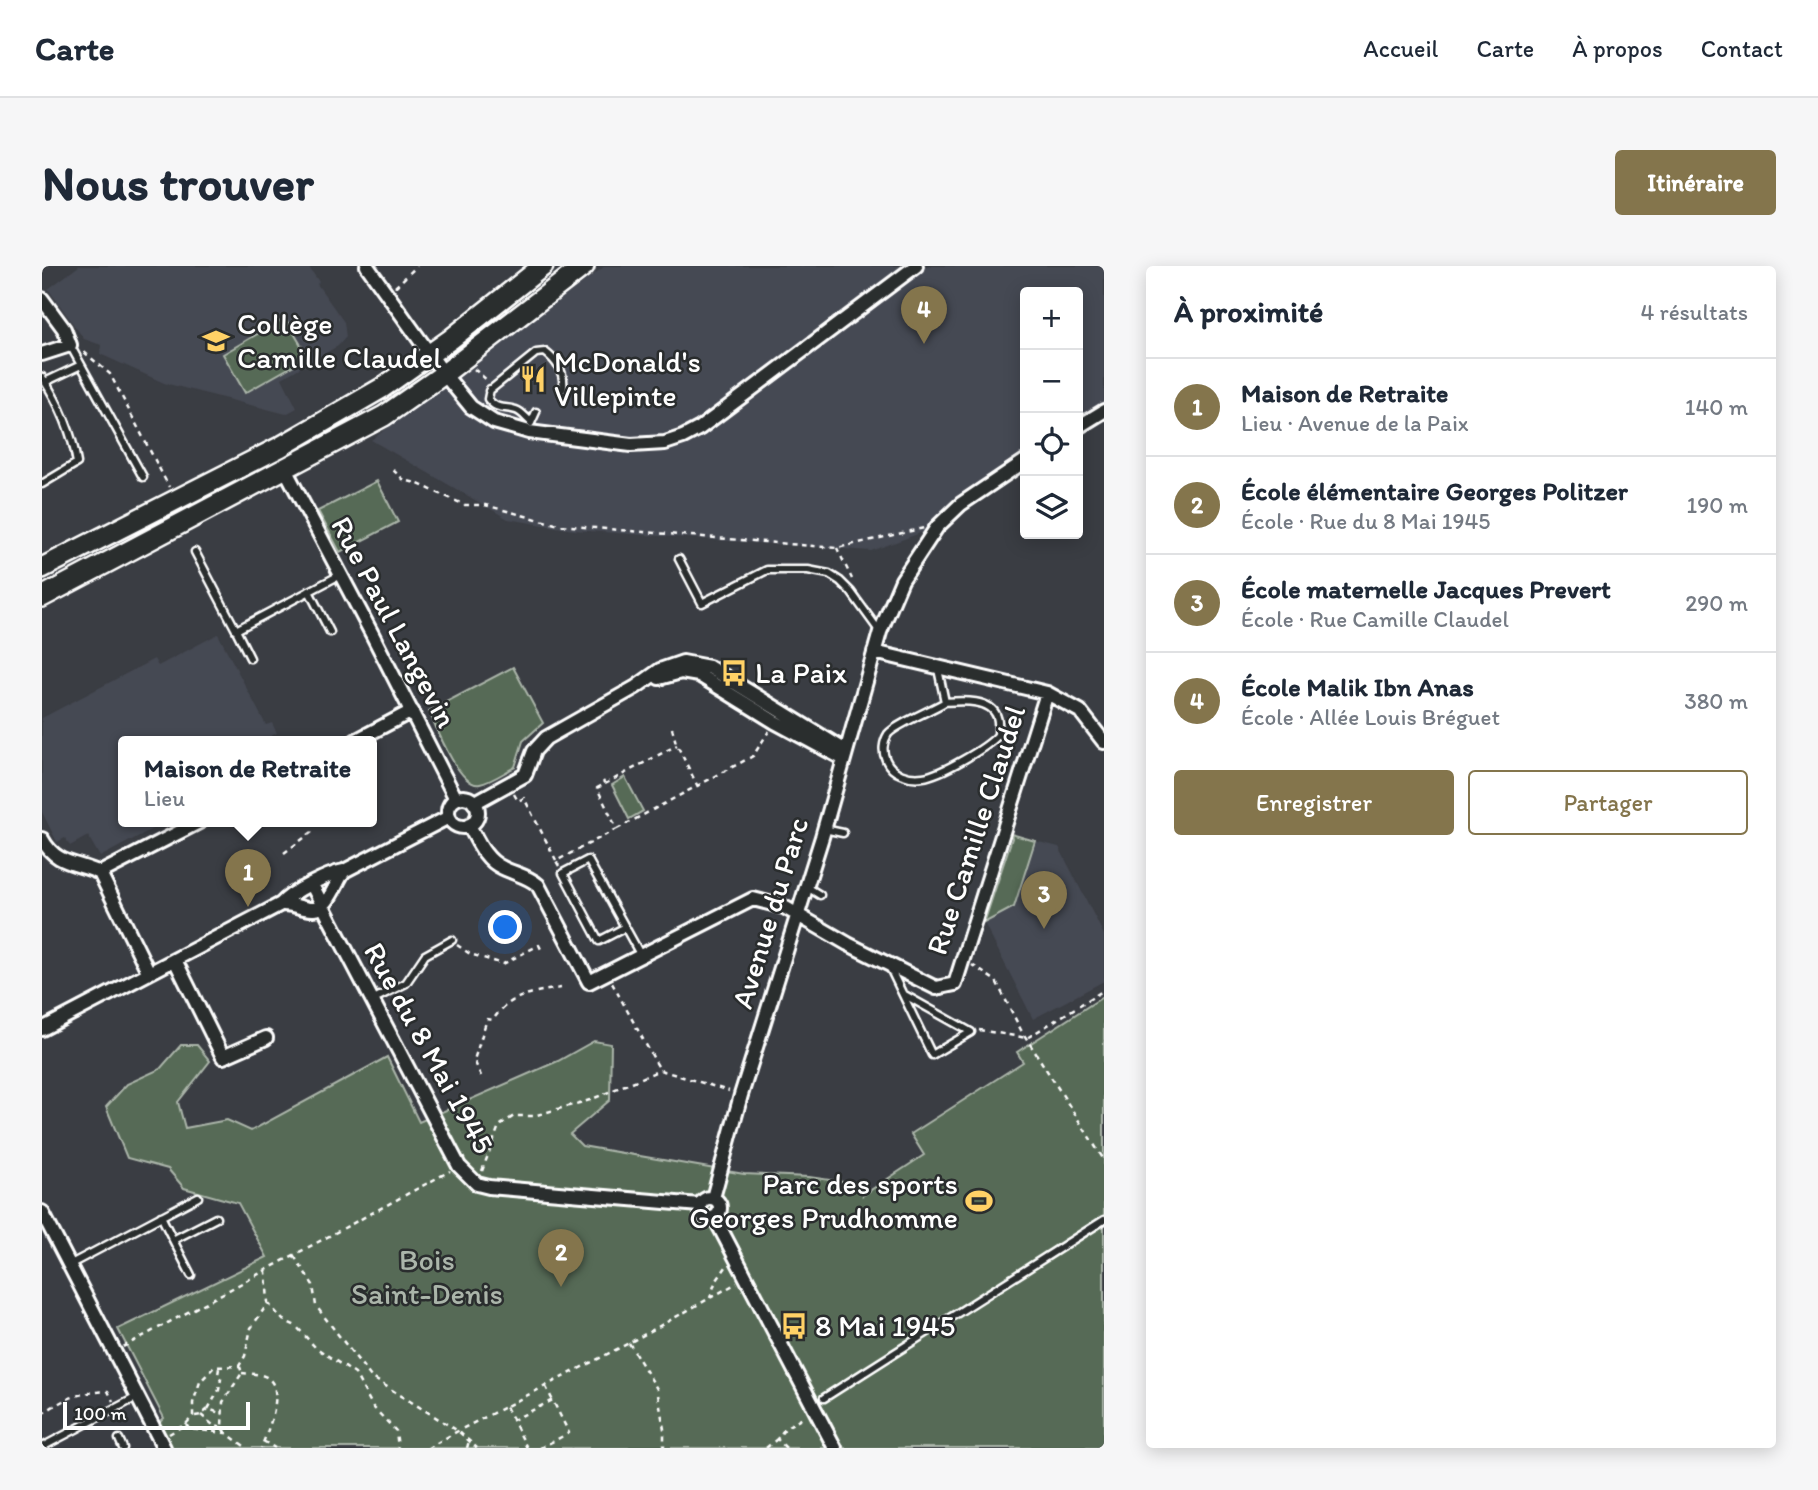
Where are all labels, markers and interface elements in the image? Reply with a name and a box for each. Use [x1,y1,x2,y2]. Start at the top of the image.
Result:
text: Carte [35,29,115,68]
text: Accueil [1363,34,1438,63]
text: Carte [1476,34,1534,63]
text: À propos [1572,34,1663,63]
text: Contact [1701,34,1783,63]
button: Itinéraire [1615,150,1776,215]
text: Nous trouver [42,153,314,212]
pin: 4 [901,286,947,344]
map controls [1020,287,1083,539]
button: + [1020,287,1083,350]
text: À proximité [1174,293,1323,330]
text: 4 résultats [1641,298,1748,326]
place label: Collège Camille Claudel [237,305,442,376]
school or university icon: Collège Camille Claudel [201,326,231,356]
place label: McDonald's Villepinte [554,343,701,414]
button: − [1020,350,1083,413]
restaurant icon: McDonald's Villepinte [518,364,548,394]
text: Maison de Retraite [1241,377,1448,409]
text: 1 [1192,393,1202,421]
text: 140 m [1685,393,1748,421]
text: Lieu · Avenue de la Paix [1241,409,1469,437]
button: locate [1020,413,1083,476]
text: École élémentaire Georges Politzer [1241,475,1628,507]
button: layers [1020,476,1083,539]
text: 2 [1191,491,1203,519]
text: 190 m [1687,491,1748,519]
text: École · Rue du 8 Mai 1945 [1241,507,1490,535]
street label: Rue Paul Langevin [323,510,466,734]
text: École maternelle Jacques Prevert [1241,573,1611,605]
text: 3 [1191,589,1203,617]
text: 290 m [1685,589,1748,617]
text: École · Rue Camille Claudel [1241,605,1509,633]
place label: La Paix [755,654,847,691]
bus stop icon: La Paix [719,658,749,688]
text: École Malik Ibn Anas [1241,671,1474,703]
text: 4 [1190,687,1204,715]
text: 380 m [1684,687,1748,715]
street label: Rue Camille Claudel [918,700,1033,959]
text: École · Allée Louis Bréguet [1241,703,1500,731]
popup [118,736,377,827]
text: Maison de Retraite [144,752,351,784]
button: Enregistrer [1174,770,1454,835]
button: Partager [1468,770,1748,835]
text: Lieu [144,784,185,812]
street label: Avenue du Parc [723,813,816,1013]
pin: 1 [225,849,271,907]
pin: 3 [1021,871,1067,929]
your location [488,910,522,944]
street label: Rue du 8 Mai 1945 [356,936,503,1160]
place label: Parc des sports Georges Prudhomme [689,1165,958,1236]
sports icon: Parc des sports Georges Prudhomme [964,1186,994,1216]
pin: 2 [538,1229,584,1287]
park label: Bois Saint-Denis [351,1241,503,1312]
place label: 8 Mai 1945 [815,1307,955,1344]
bus stop icon: 8 Mai 1945 [779,1311,809,1341]
scale bar [63,1399,250,1431]
text: 100 m [74,1402,126,1425]

